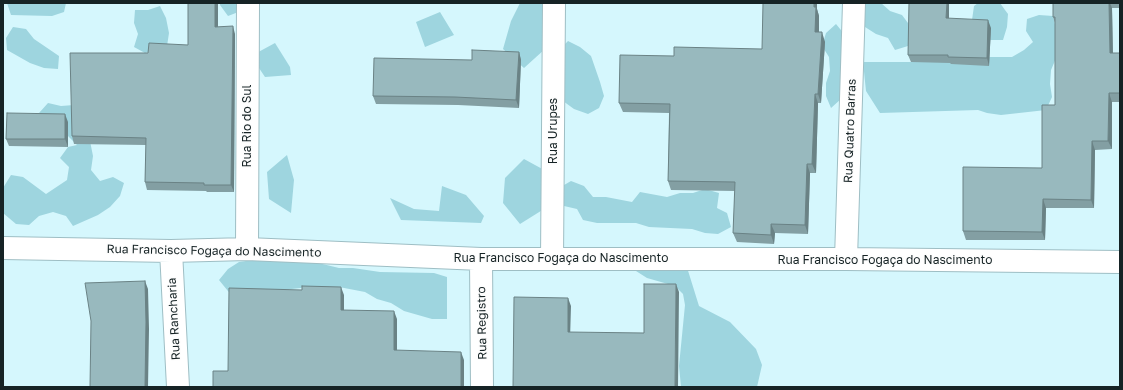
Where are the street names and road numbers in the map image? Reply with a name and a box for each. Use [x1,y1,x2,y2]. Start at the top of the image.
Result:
street label: Rua Quatro Barras [841,79,859,183]
street label: Rua Rio do Sul [240,85,254,167]
street label: Rua Urupes [546,98,560,164]
street label: Rua Francisco Fogaça do Nascimento [106,242,322,260]
street label: Rua Francisco Fogaça do Nascimento [454,251,668,265]
street label: Rua Francisco Fogaça do Nascimento [778,253,992,267]
street label: Rua Rancharia [165,277,183,361]
street label: Rua Registro [474,286,490,360]

